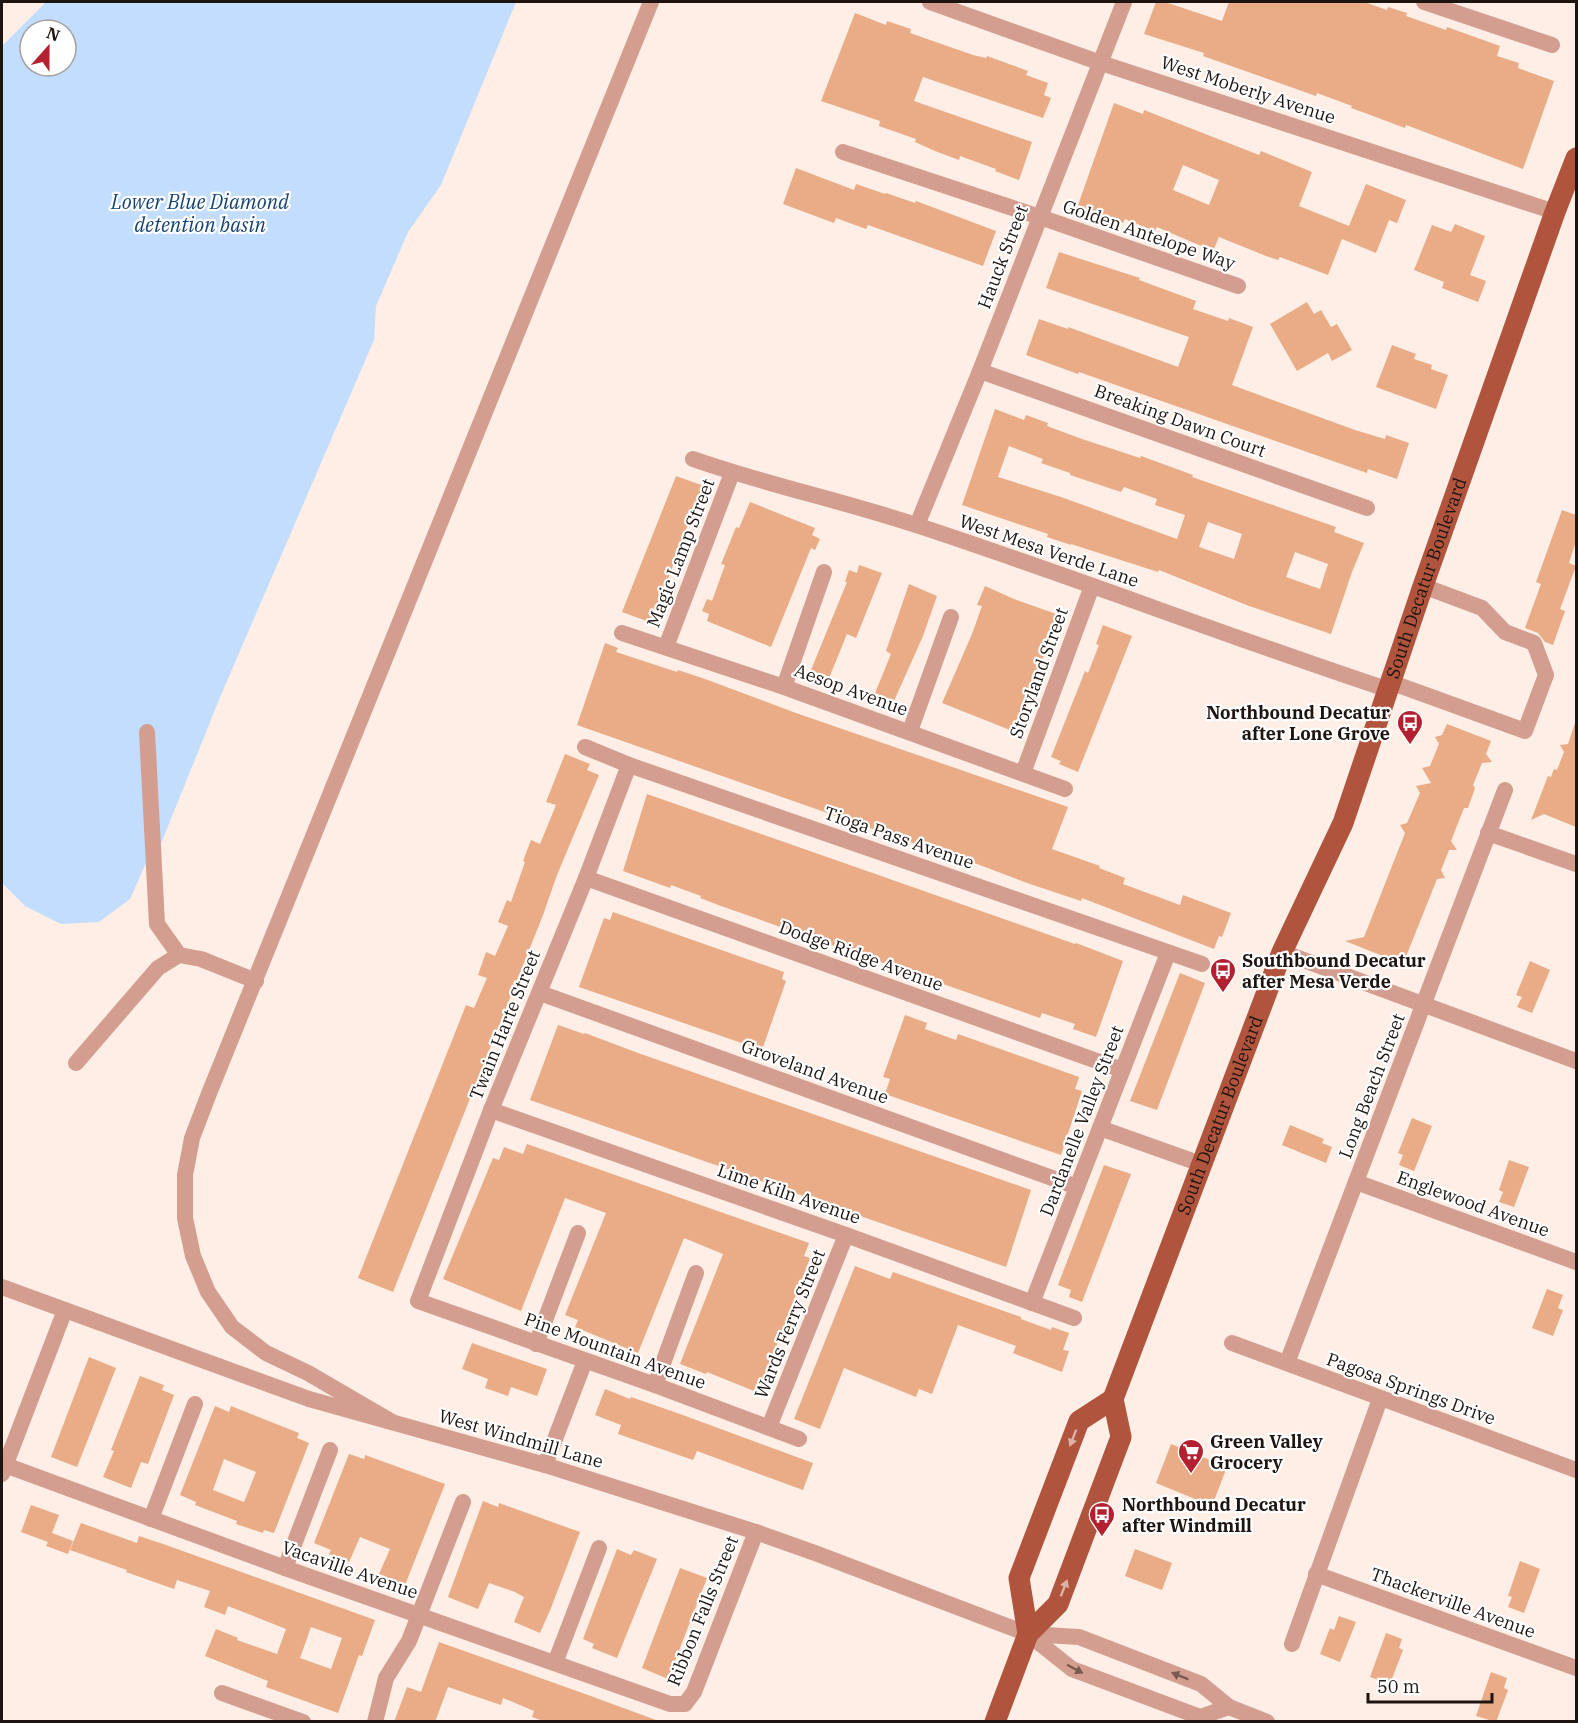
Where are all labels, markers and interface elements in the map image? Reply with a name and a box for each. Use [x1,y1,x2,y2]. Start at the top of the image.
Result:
north arrow [18,18,78,78]
text: N [44,22,63,46]
street label: West Moberly Avenue [1158,50,1338,129]
water label: Lower Blue Diamond detention basin [110,188,290,238]
street label: Golden Antelope Way [1060,194,1239,275]
street label: Hauck Street [972,202,1033,312]
street label: Breaking Dawn Court [1091,379,1269,462]
street label: South Decatur Boulevard [1381,474,1471,681]
street label: Magic Lamp Street [642,475,720,631]
street label: West Mesa Verde Lane [956,509,1142,592]
street label: Storyland Street [1004,604,1073,741]
street label: Aesop Avenue [791,658,911,721]
place label: Northbound Decatur after Lone Grove [1206,701,1390,745]
bus stop icon: Northbound Decatur after Lone Grove [1395,708,1425,746]
street label: Tioga Pass Avenue [821,801,977,874]
street label: Dodge Ridge Avenue [776,915,946,996]
street label: Twain Harte Street [464,946,545,1103]
place label: Southbound Decatur after Mesa Verde [1242,949,1426,993]
bus stop icon: Southbound Decatur after Mesa Verde [1208,956,1238,994]
street label: Long Beach Street [1333,1010,1410,1161]
street label: South Decatur Boulevard [1172,1012,1268,1218]
street label: Dardanelle Valley Street [1035,1022,1129,1219]
street label: Groveland Avenue [738,1034,892,1109]
street label: Lime Kiln Avenue [714,1158,864,1229]
street label: Englewood Avenue [1394,1165,1553,1242]
street label: Wards Ferry Street [749,1246,830,1402]
street label: Pine Mountain Avenue [521,1307,709,1394]
street label: Pagosa Springs Drive [1324,1347,1499,1430]
street label: West Windmill Lane [436,1404,606,1473]
one-way arrow [1068,1429,1077,1447]
place label: Green Valley Grocery [1210,1430,1323,1474]
supermarket icon: Green Valley Grocery [1176,1437,1206,1475]
place label: Northbound Decatur after Windmill [1122,1493,1306,1537]
bus stop icon: Northbound Decatur after Windmill [1087,1500,1117,1538]
street label: Ribbon Falls Street [662,1532,743,1689]
street label: Vacaville Avenue [279,1535,421,1604]
street label: Thackerville Avenue [1368,1562,1539,1643]
one-way arrow [1059,1579,1069,1597]
one-way arrow [1066,1664,1083,1674]
scale bar [1368,1666,1492,1704]
one-way arrow [1171,1671,1189,1680]
text: 50 m [1377,1675,1420,1698]

